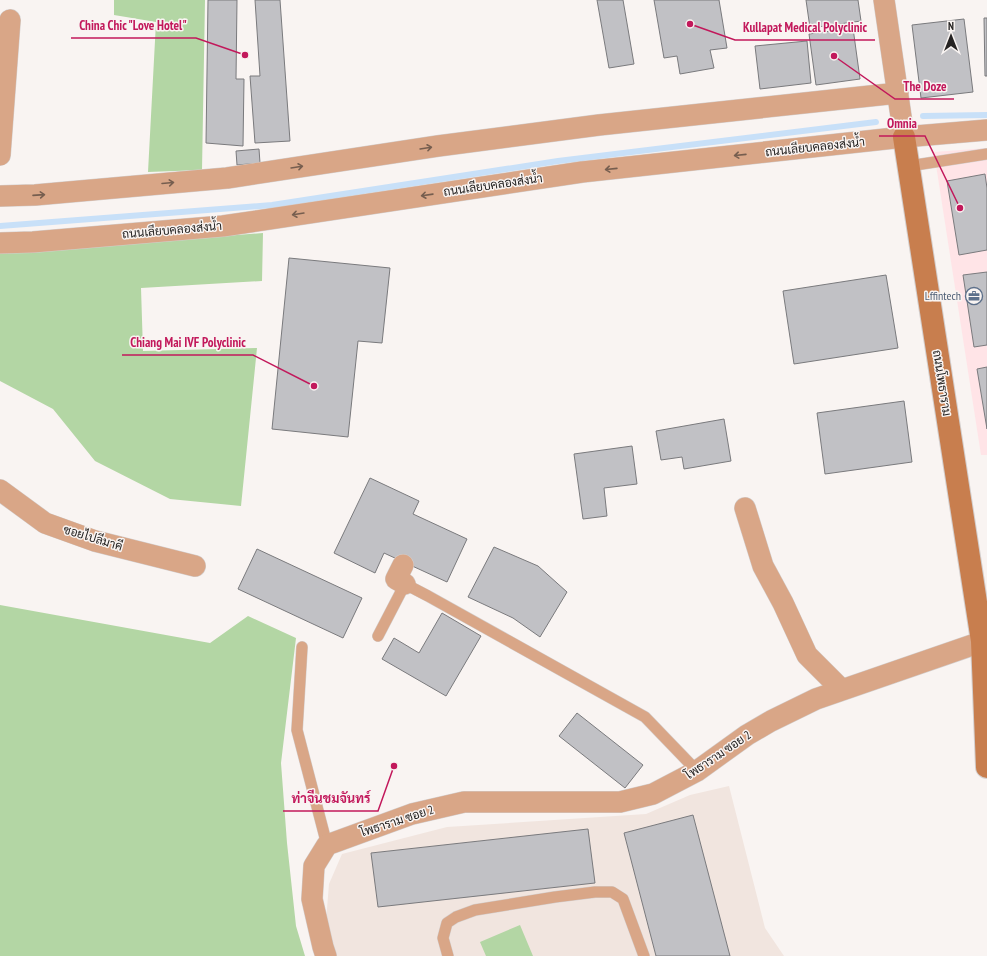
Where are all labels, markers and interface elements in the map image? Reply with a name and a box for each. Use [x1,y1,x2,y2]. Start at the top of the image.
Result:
callout: China Chic "Love Hotel" [71,13,196,38]
callout: Kullapat Medical Polyclinic [735,15,875,40]
north arrow [931,16,971,56]
text: China Chic "Love Hotel" [79,17,187,34]
text: Kullapat Medical Polyclinic [743,19,868,36]
text: N [948,19,954,33]
callout: The Doze [895,74,954,99]
text: The Doze [903,78,947,95]
callout: Omnia [879,111,925,136]
text: Omnia [887,115,917,132]
street label: ถนนเลียบคลองส่งน้ำ [764,131,866,159]
one-way arrow [419,144,432,152]
one-way arrow [734,151,747,159]
one-way arrow [290,163,303,171]
one-way arrow [605,165,618,173]
street label: ถนนเลียบคลองส่งน้ำ [442,167,544,199]
one-way arrow [161,179,174,187]
one-way arrow [32,191,45,198]
one-way arrow [421,191,434,199]
one-way arrow [292,210,305,218]
street label: ถนนเลียบคลองส่งน้ำ [121,215,222,241]
office icon: Lffintech [964,286,984,306]
place label: Lffintech [925,288,961,303]
callout: Chiang Mai IVF Polyclinic [122,330,253,355]
text: Chiang Mai IVF Polyclinic [130,334,246,351]
street label: ถนนโพธาราม [930,349,955,417]
street label: ซอยไปลีมาคี [62,521,125,554]
street label: โพธาราม ซอย 2 [681,727,754,783]
callout: ท่าจีนชมจันทร์ [283,786,378,811]
text: ท่าจีนชมจันทร์ [291,789,372,807]
street label: โพธาราม ซอย 2 [357,802,435,840]

